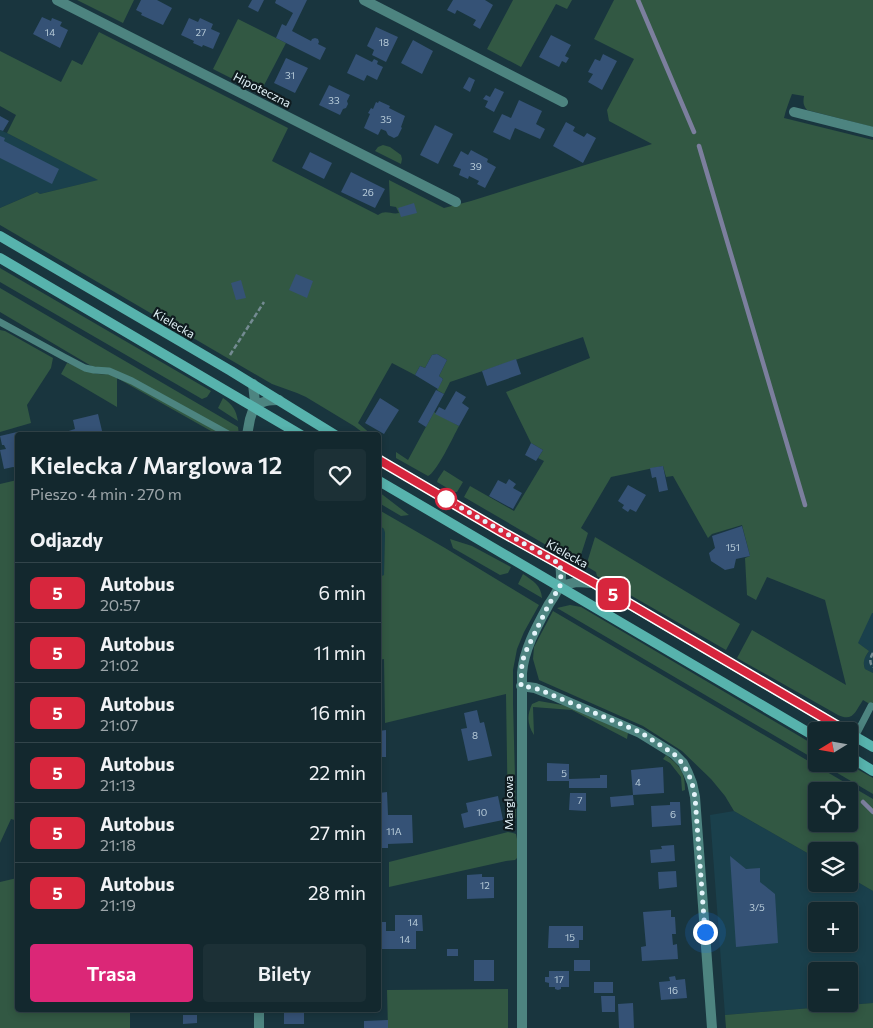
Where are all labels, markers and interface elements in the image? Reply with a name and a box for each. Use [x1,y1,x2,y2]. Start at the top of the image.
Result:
house number: 14 [45,26,55,38]
house number: 27 [196,26,206,38]
house number: 18 [379,36,389,48]
street label: Hipoteczna [231,69,293,110]
house number: 31 [285,69,295,81]
house number: 33 [328,94,340,106]
house number: 35 [380,113,392,125]
house number: 39 [470,160,482,172]
house number: 26 [362,186,374,198]
street label: Kielecka [151,306,198,341]
button: heart [314,449,366,501]
text: Kielecka / Marglowa 12 [30,450,282,479]
text: Pieszo · 4 min · 270 m [30,484,182,503]
unlabelled marker [435,488,457,510]
text: Odjazdy [30,528,103,551]
street label: Kielecka [544,536,591,570]
house number: 151 [726,541,740,553]
text: Autobus [100,572,175,595]
line badge: 5 [597,578,629,610]
text: 6 min [318,581,366,604]
text: 5 [52,582,63,604]
text: 5 [608,583,618,605]
text: 20:57 [100,595,141,614]
text: Autobus [100,632,175,655]
text: 11 min [314,641,366,664]
text: 5 [52,642,63,664]
text: 21:02 [100,655,139,674]
text: Autobus [100,692,175,715]
text: 16 min [310,701,366,724]
text: 5 [52,702,63,724]
text: 21:07 [100,715,138,734]
north arrow [808,722,858,772]
map controls [808,722,858,1012]
house number: 8 [472,729,478,741]
text: Autobus [100,752,175,775]
text: 22 min [309,761,366,784]
text: 5 [52,762,63,784]
house number: 5 [561,767,567,779]
text: 21:13 [100,775,135,794]
street label: Marglowa [501,776,515,830]
house number: 4 [635,776,641,788]
button: locate [808,782,858,832]
house number: 7 [577,794,583,806]
house number: 10 [477,806,487,818]
house number: 6 [670,808,676,820]
text: Autobus [100,812,175,835]
text: 27 min [309,821,366,844]
text: 5 [52,822,63,844]
house number: 11A [386,825,402,837]
text: 21:18 [100,835,136,854]
button: layers [808,842,858,892]
text: Autobus [100,872,175,895]
house number: 12 [480,879,490,891]
text: 28 min [308,881,366,904]
text: 5 [52,882,63,904]
text: 21:19 [100,895,136,914]
house number: 3/5 [749,901,765,913]
button: + [808,902,858,952]
house number: 14 [408,916,418,928]
your location [693,920,718,945]
house number: 15 [565,931,575,943]
house number: 14 [400,933,410,945]
button: Trasa [30,944,193,1002]
button: Bilety [203,944,366,1002]
button: − [808,962,858,1012]
house number: 17 [554,973,564,985]
house number: 16 [668,984,678,996]

